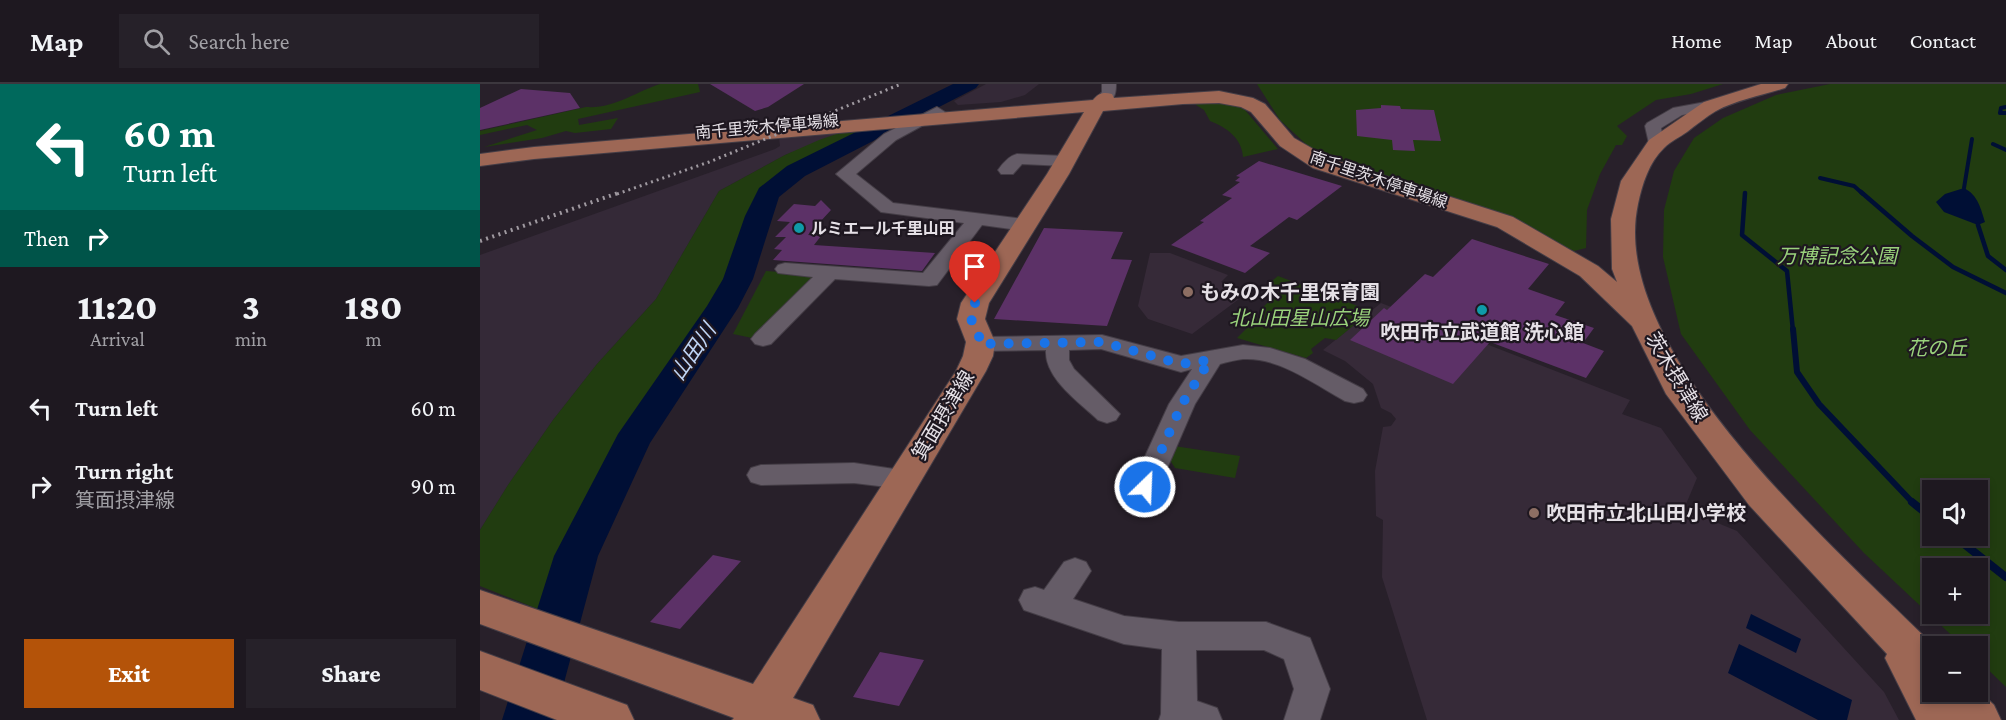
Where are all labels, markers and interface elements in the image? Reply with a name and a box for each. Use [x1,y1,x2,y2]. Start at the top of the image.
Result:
search box [119,14,539,68]
icon: search [140,25,173,58]
text: Map [30,26,83,57]
text: Search here [188,29,289,54]
text: Home [1671,29,1721,53]
text: Map [1754,29,1793,53]
text: About [1826,29,1877,53]
text: Contact [1910,29,1976,53]
icon: left [24,108,102,186]
text: 60 m [123,109,215,156]
street label: 南千里茨木停車場線 [695,112,840,141]
street label: 南千里茨木停車場線 [1308,148,1450,211]
text: Turn left [123,158,217,188]
place label: ルミエール千里山田 [811,220,955,237]
marker: ルミエール千里山田 [792,221,806,235]
icon: right [81,222,114,255]
text: Then [24,226,69,251]
pin [949,241,1000,303]
park label: 万博記念公園 [1777,245,1900,267]
icon: arrive [958,250,991,283]
place label: もみの木千里保育園 [1200,281,1380,303]
marker: もみの木千里保育園 [1181,285,1195,299]
text: 11:20 [77,287,158,327]
text: 3 [242,287,260,327]
text: 180 [344,287,403,327]
marker: 吹田市立武道館 洗心館 [1475,303,1489,317]
park label: 北山田星山広場 [1229,307,1371,329]
water label: 山田川 [665,318,722,385]
place label: 吹田市立武道館 洗心館 [1380,321,1584,343]
text: Arrival [90,328,145,350]
text: min [235,328,267,350]
text: m [365,328,382,350]
street label: 茨木摂津線 [1642,328,1712,426]
park label: 花の丘 [1907,337,1968,359]
street label: 箕面摂津線 [908,366,978,464]
icon: left [24,392,57,425]
text: Turn left [75,396,158,421]
text: 60 m [411,396,456,421]
position arrow [1113,455,1177,519]
text: Turn right [75,459,173,484]
icon: right [24,470,57,503]
text: 90 m [411,474,456,499]
map controls [1922,480,1988,702]
button: sound [1922,480,1988,546]
text: 箕面摂津線 [75,489,175,511]
place label: 吹田市立北山田小学校 [1546,502,1746,524]
marker: 吹田市立北山田小学校 [1527,506,1541,520]
button: + [1922,558,1988,624]
button: − [1922,636,1988,702]
button: Exit [24,639,234,708]
button: Share [246,639,456,708]

